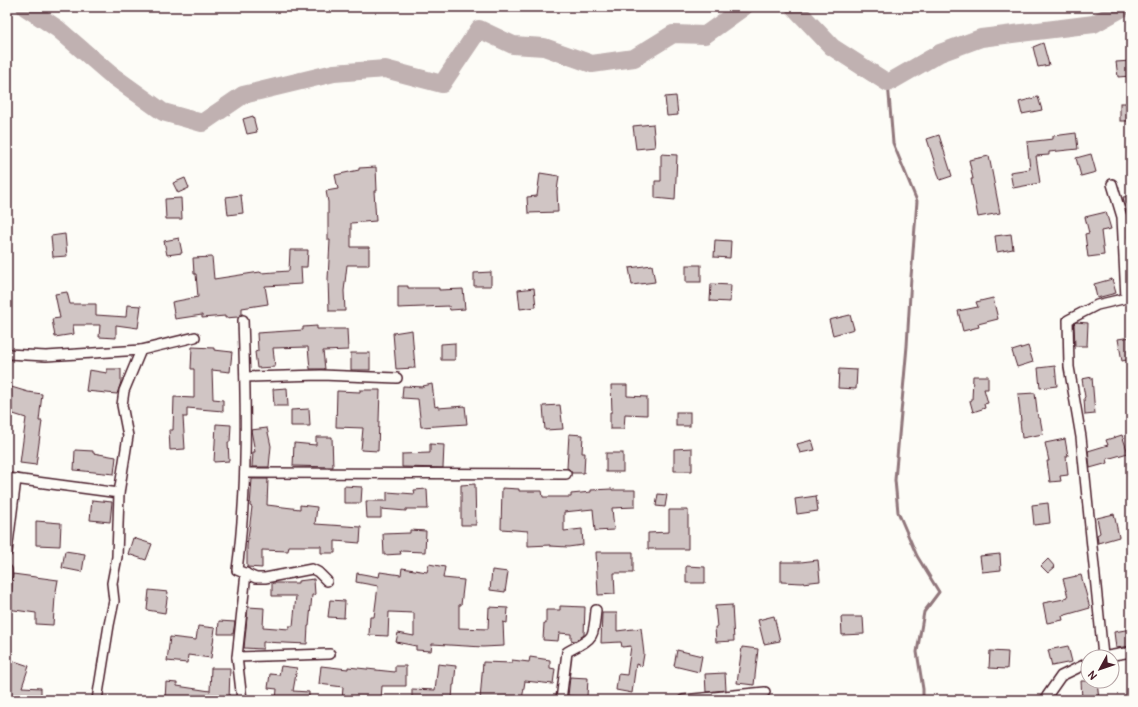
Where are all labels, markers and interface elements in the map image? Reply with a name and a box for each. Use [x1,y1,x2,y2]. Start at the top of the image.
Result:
north arrow [1080,649,1120,689]
text: N [1085,668,1100,682]

